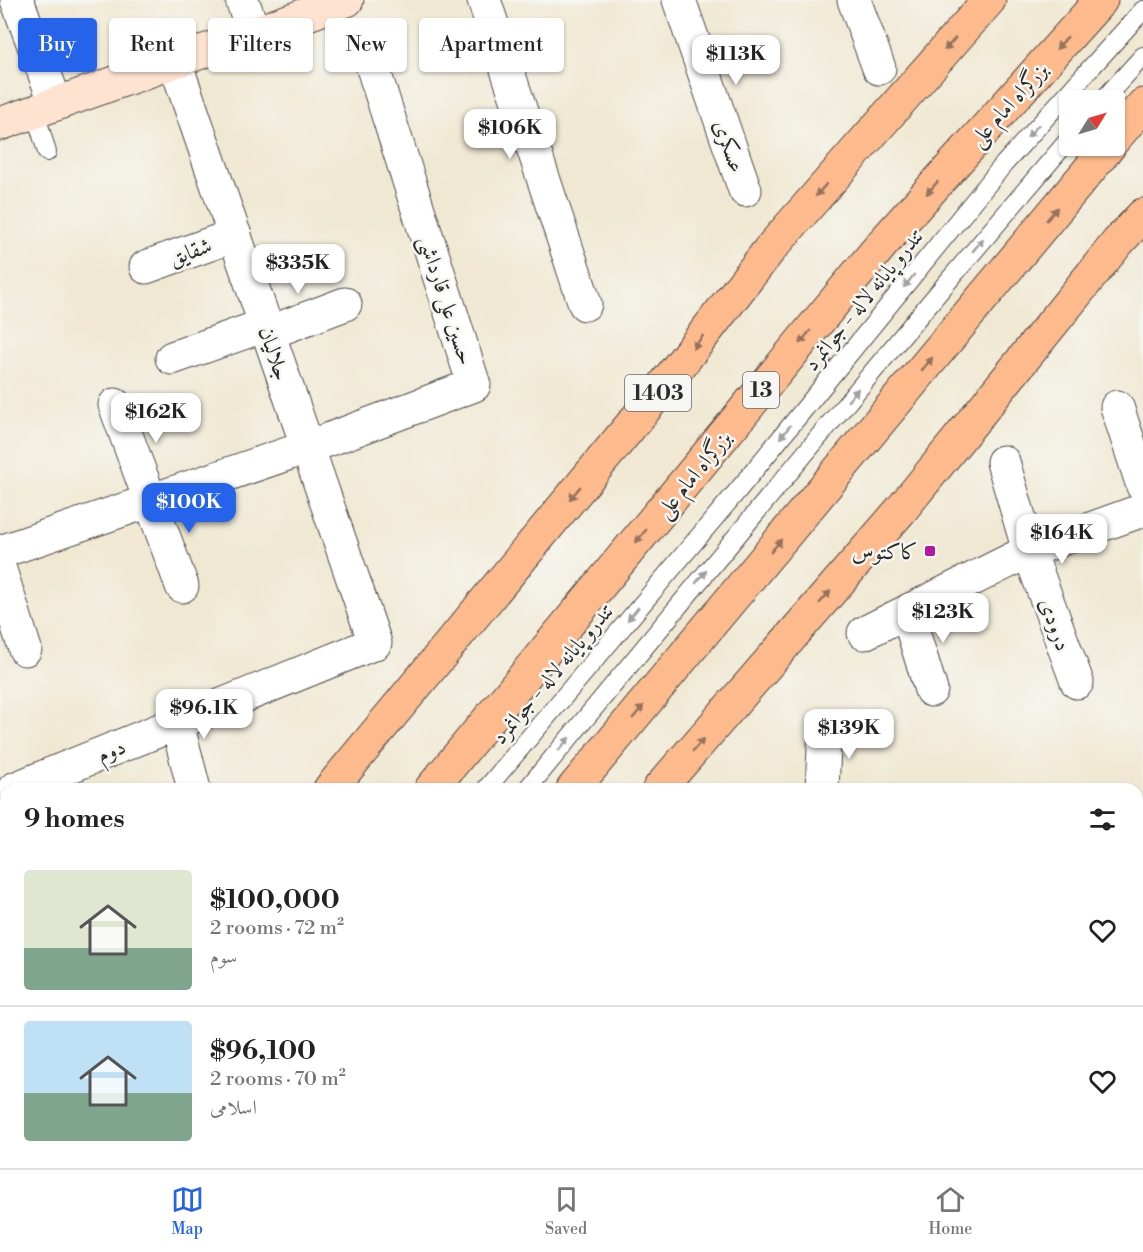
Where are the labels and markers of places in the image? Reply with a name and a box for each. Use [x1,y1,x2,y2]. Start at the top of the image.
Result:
pin: $113K [694,35,778,86]
pin: $106K [468,109,552,160]
pin: $335K [256,244,340,295]
pin: $162K [114,393,198,444]
pin: $100K [147,483,231,534]
pin: $164K [1020,514,1104,565]
place label: کاکتوس [852,539,918,566]
marker: کاکتوس [923,544,937,558]
pin: $123K [901,593,985,644]
pin: $96.1K [155,689,253,740]
pin: $139K [807,709,891,760]

